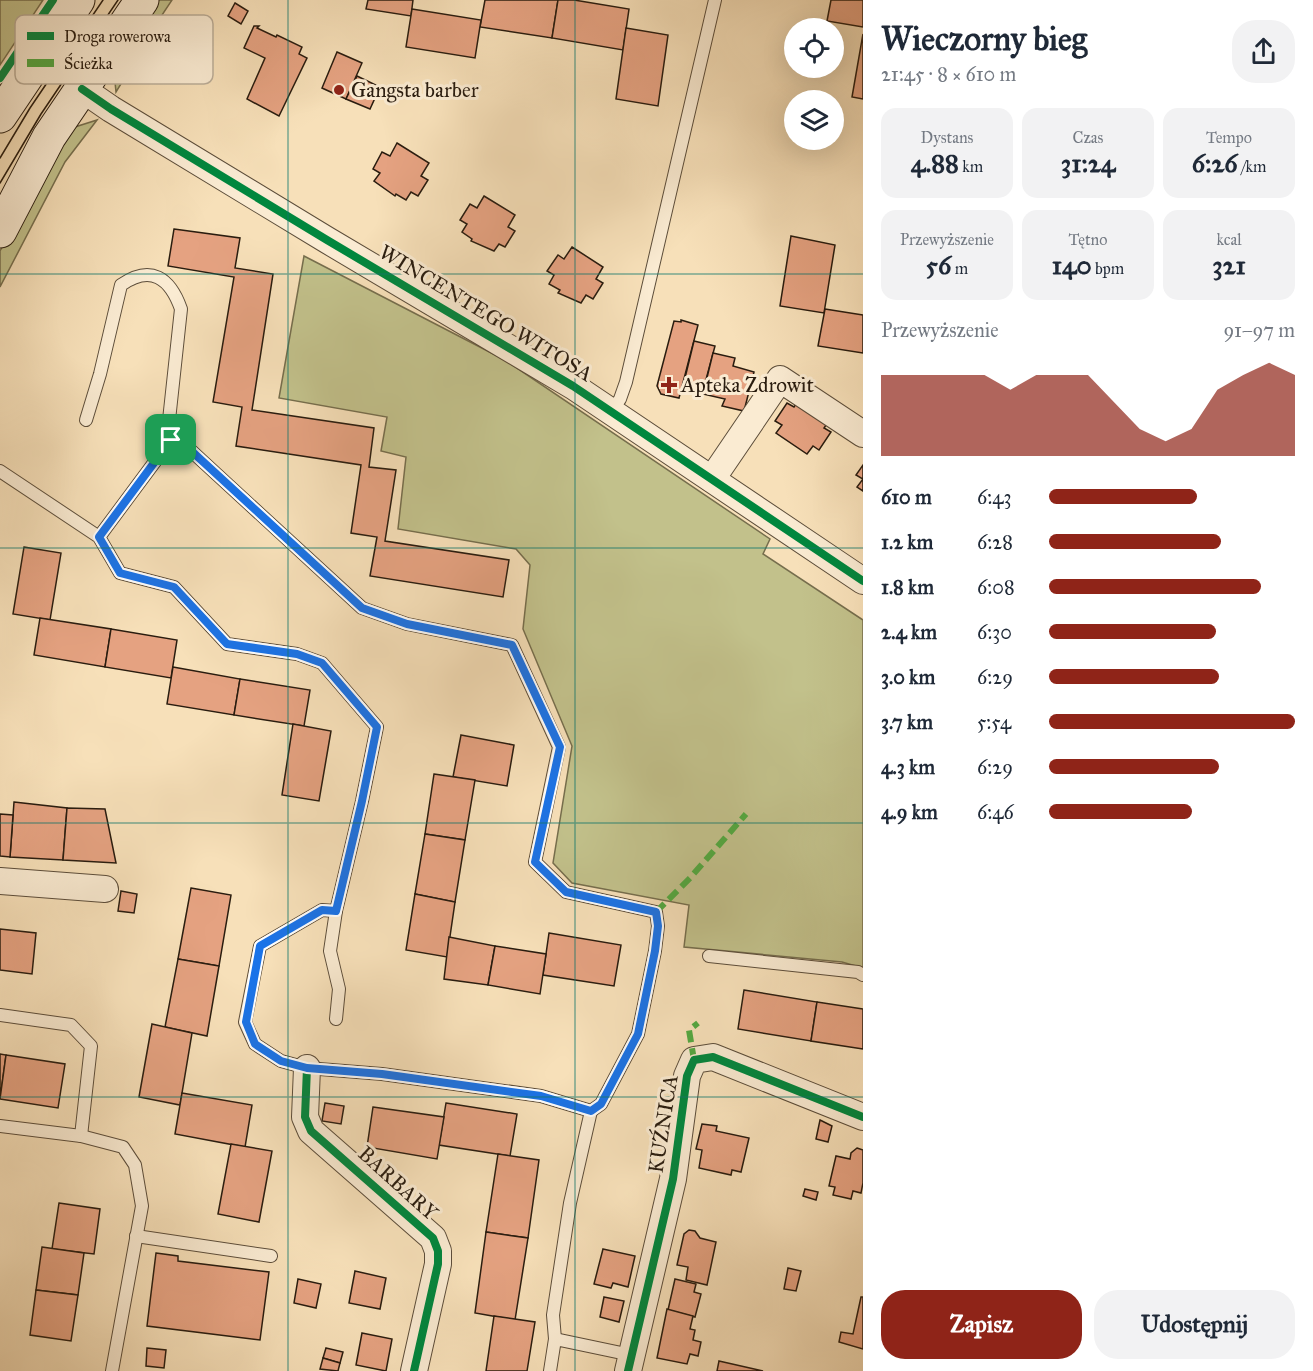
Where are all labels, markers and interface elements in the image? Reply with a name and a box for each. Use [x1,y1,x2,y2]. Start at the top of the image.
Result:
legend [15,15,213,84]
map controls [784,18,844,150]
button: locate [784,18,844,78]
text: Wieczorny bieg [881,19,1087,59]
button: share [1232,20,1295,83]
text: Droga rowerowa [64,27,171,47]
text: Ścieżka [64,52,113,73]
text: 21:45 · 8 × 610 m [881,62,1016,86]
place label: Gangsta barber [351,77,479,103]
marker: Gangsta barber [332,83,346,97]
button: layers [784,90,844,150]
text: Dystans [921,128,973,147]
text: Czas [1073,128,1103,147]
text: Tempo [1206,128,1252,147]
text: 4.88 [911,147,959,179]
text: 31:24 [1061,147,1115,179]
text: 6:26 [1192,147,1238,179]
text: km [959,157,983,176]
text: /km [1238,157,1266,176]
text: Przewyższenie [900,230,994,249]
text: Tętno [1069,230,1107,249]
text: kcal [1216,230,1242,249]
street label: WINCENTEGO WITOSA [374,239,598,387]
text: 56 [926,249,951,281]
text: 140 [1052,249,1092,281]
text: 321 [1212,249,1246,281]
text: m [951,259,968,278]
text: bpm [1092,259,1124,278]
text: Przewyższenie [881,318,999,342]
text: 91–97 m [1224,318,1295,342]
place label: Apteka Zdrowit [680,372,814,398]
marker: Apteka Zdrowit [662,378,676,392]
pin [145,414,196,465]
icon: arrive [154,423,187,456]
text: 610 m [881,485,932,509]
text: 6:43 [977,485,1011,509]
text: 1.2 km [881,530,933,554]
text: 6:28 [977,530,1013,554]
text: 1.8 km [881,575,934,599]
text: 6:08 [977,575,1015,599]
text: 2.4 km [881,620,937,644]
text: 6:30 [977,620,1012,644]
text: 3.0 km [881,665,935,689]
text: 6:29 [977,665,1013,689]
text: 3.7 km [881,710,933,734]
text: 5:54 [977,710,1011,734]
text: 4.3 km [881,755,935,779]
text: 6:29 [977,755,1013,779]
text: 4.9 km [881,800,938,824]
text: 6:46 [977,800,1014,824]
street label: KUŹNICA [641,1073,684,1175]
street label: BARBARY [353,1140,444,1226]
button: Zapisz [881,1290,1082,1359]
button: Udostępnij [1094,1290,1295,1359]

